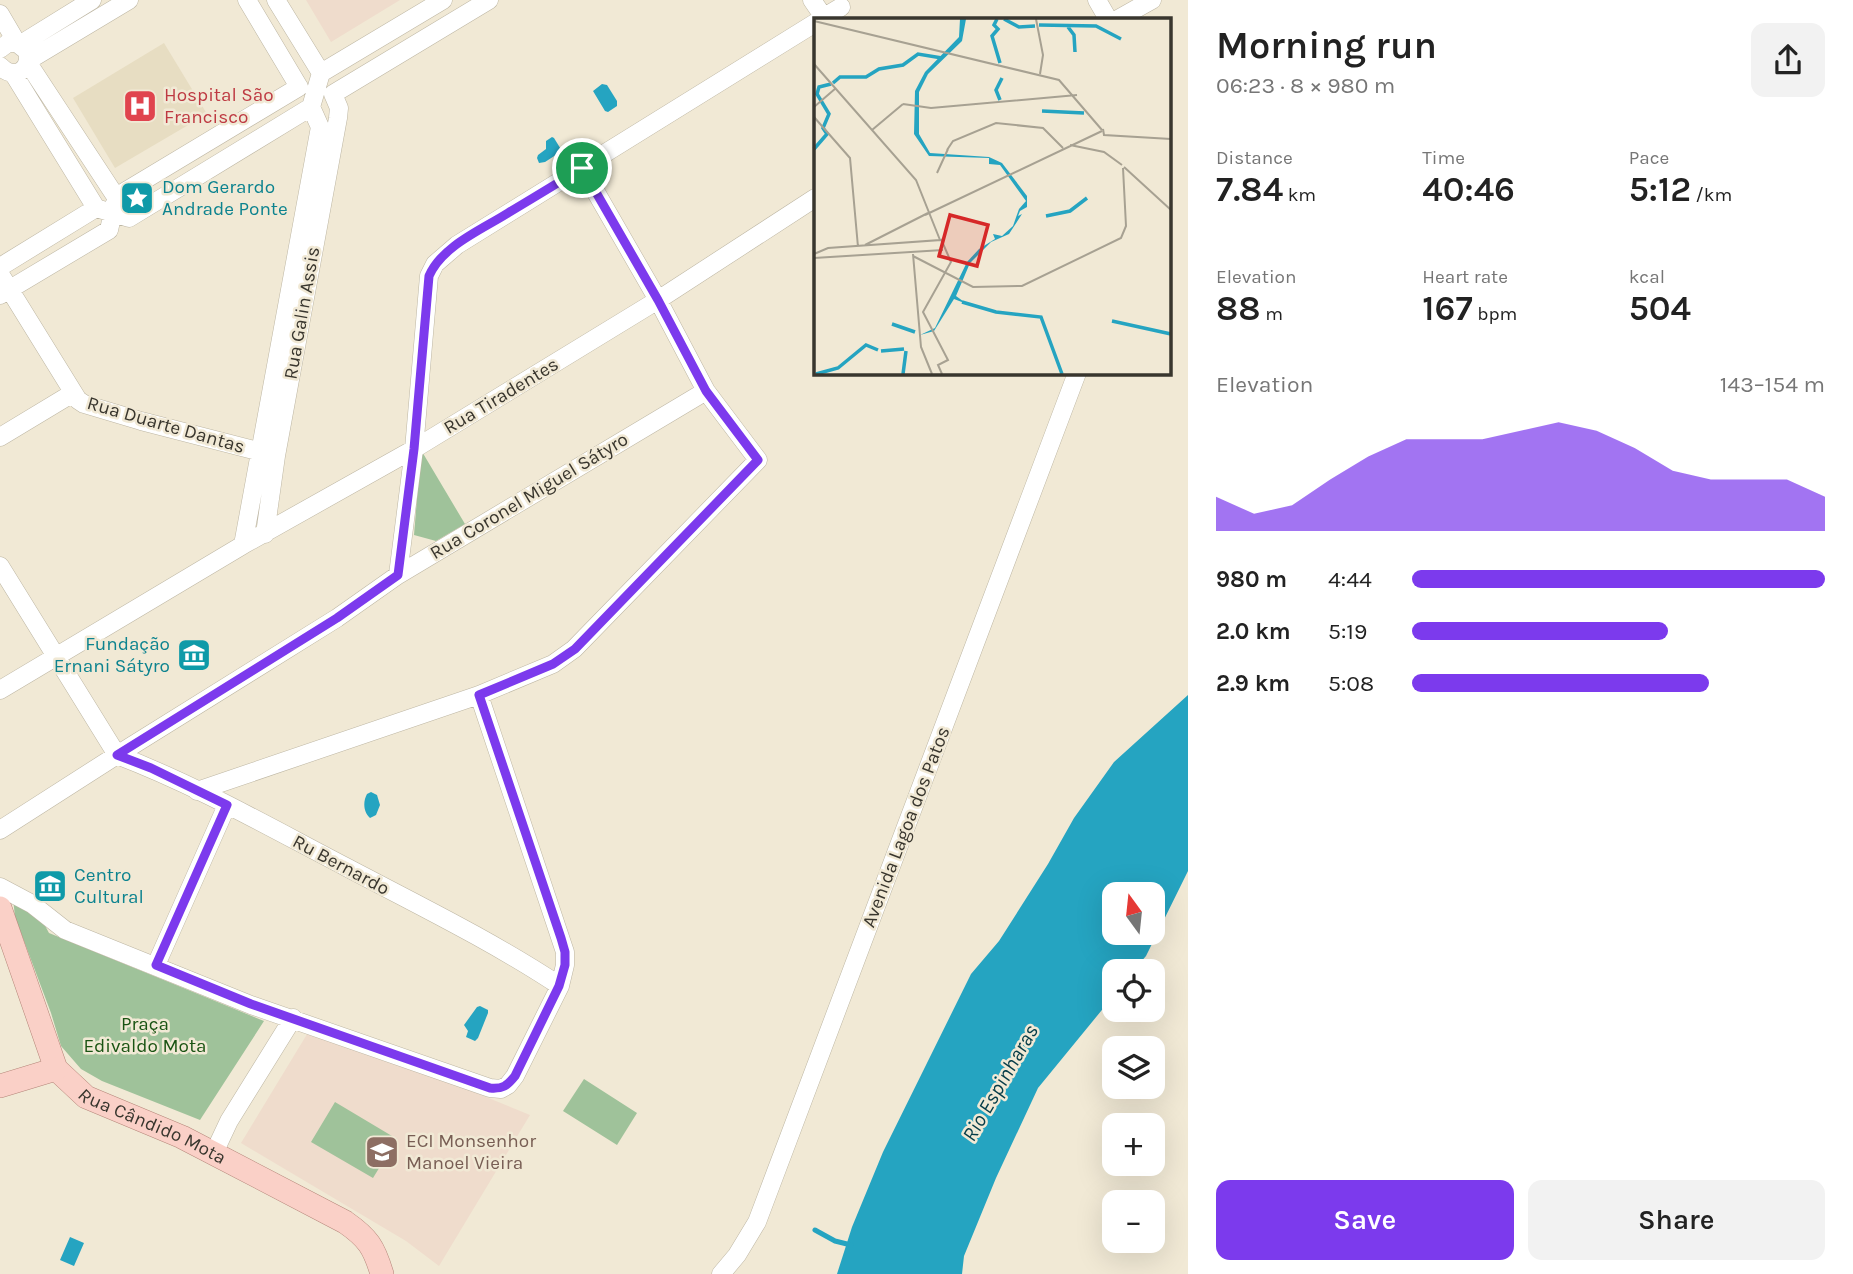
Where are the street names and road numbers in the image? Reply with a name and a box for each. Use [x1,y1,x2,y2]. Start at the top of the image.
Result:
street label: Rua Galin Assis [280,245,324,381]
street label: Rua Tiradentes [440,353,562,439]
street label: Rua Duarte Dantas [85,392,247,458]
street label: Rua Coronel Miguel Sátyro [426,428,632,564]
street label: Avenida Lagoa dos Patos [858,724,954,930]
street label: Ru Bernardo [289,830,393,900]
street label: Rua Cândido Mota [73,1084,230,1169]

